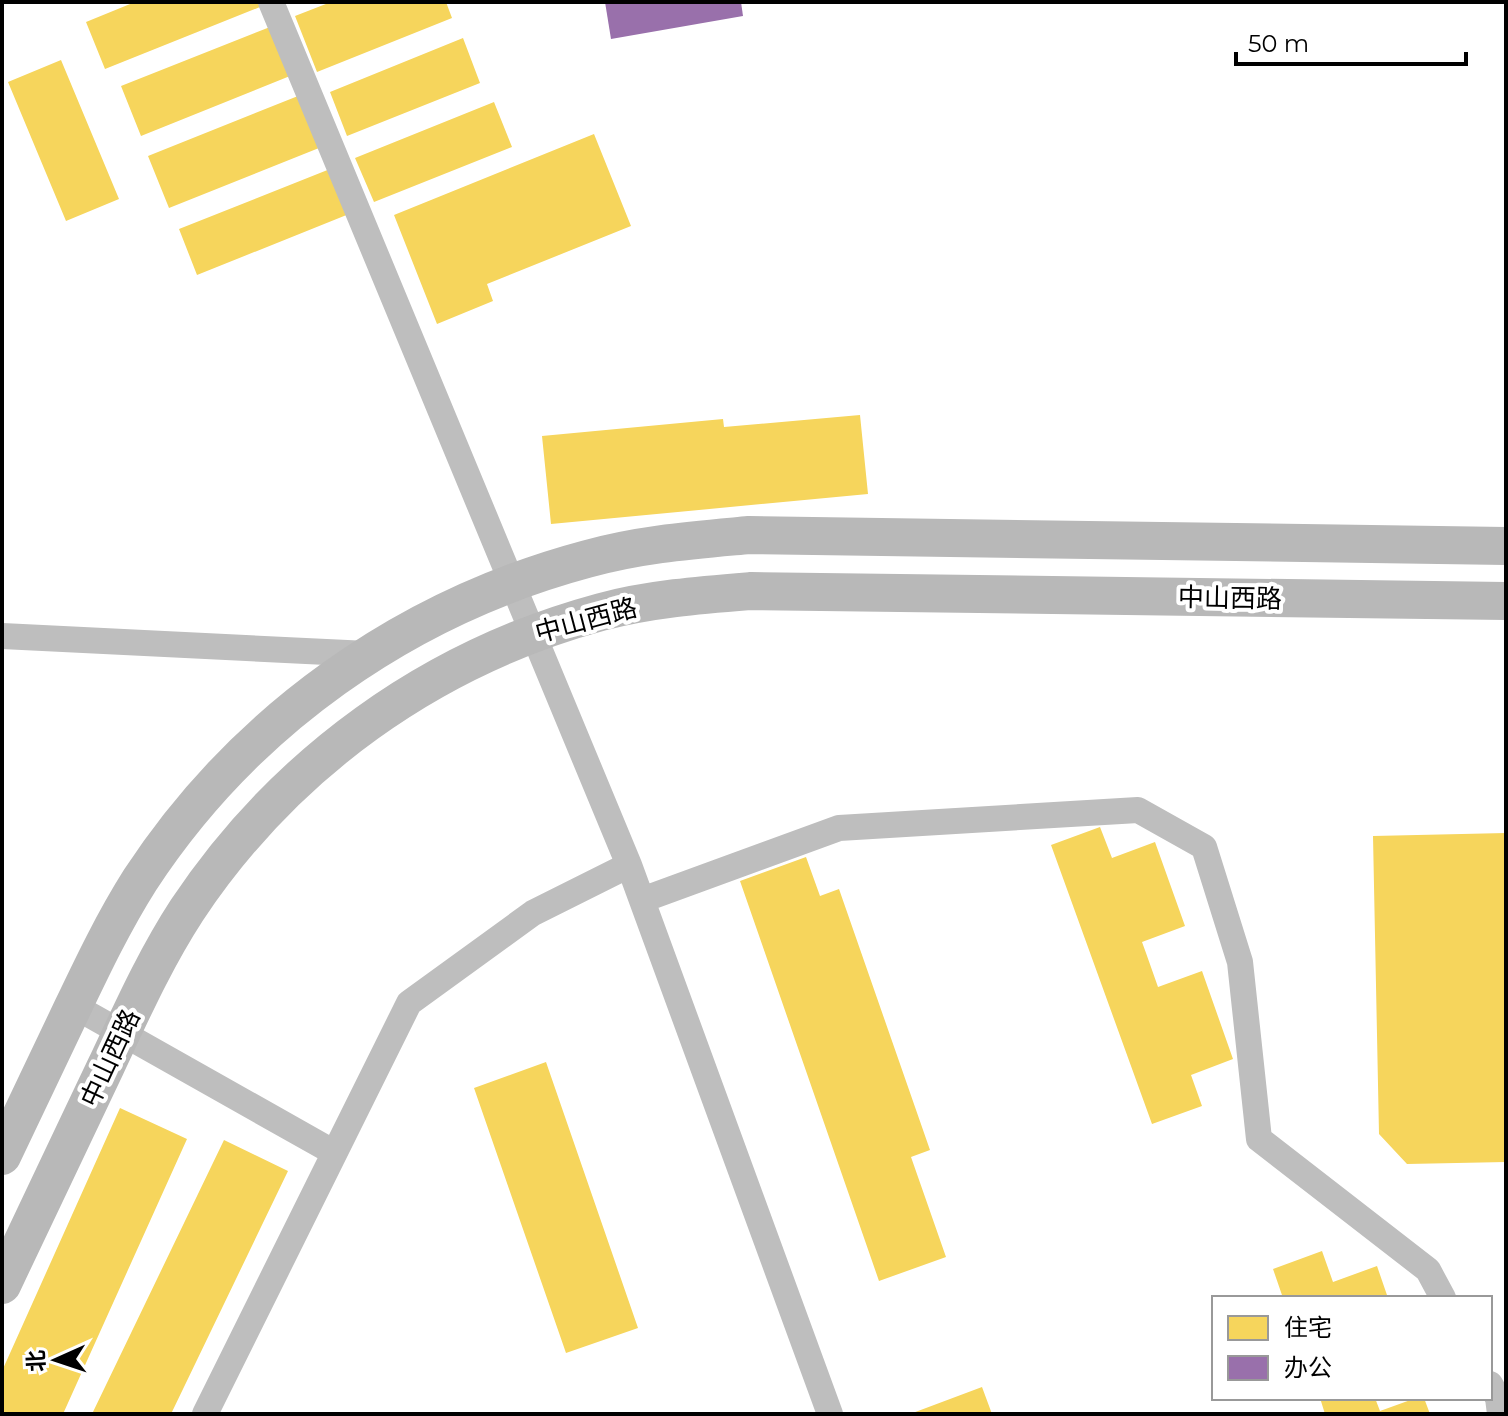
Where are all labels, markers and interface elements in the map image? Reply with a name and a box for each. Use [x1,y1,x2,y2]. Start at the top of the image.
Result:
scale bar [1236,16,1466,66]
text: 50 m [1248,29,1309,58]
street label: 中山西路 [1178,581,1282,615]
street label: 中山西路 [532,591,640,649]
street label: 中山西路 [74,1004,146,1112]
legend [1212,1296,1492,1400]
text: 住宅 [1284,1313,1332,1342]
north arrow [16,1320,96,1400]
text: 北 [22,1349,51,1373]
text: 办公 [1284,1353,1332,1382]

